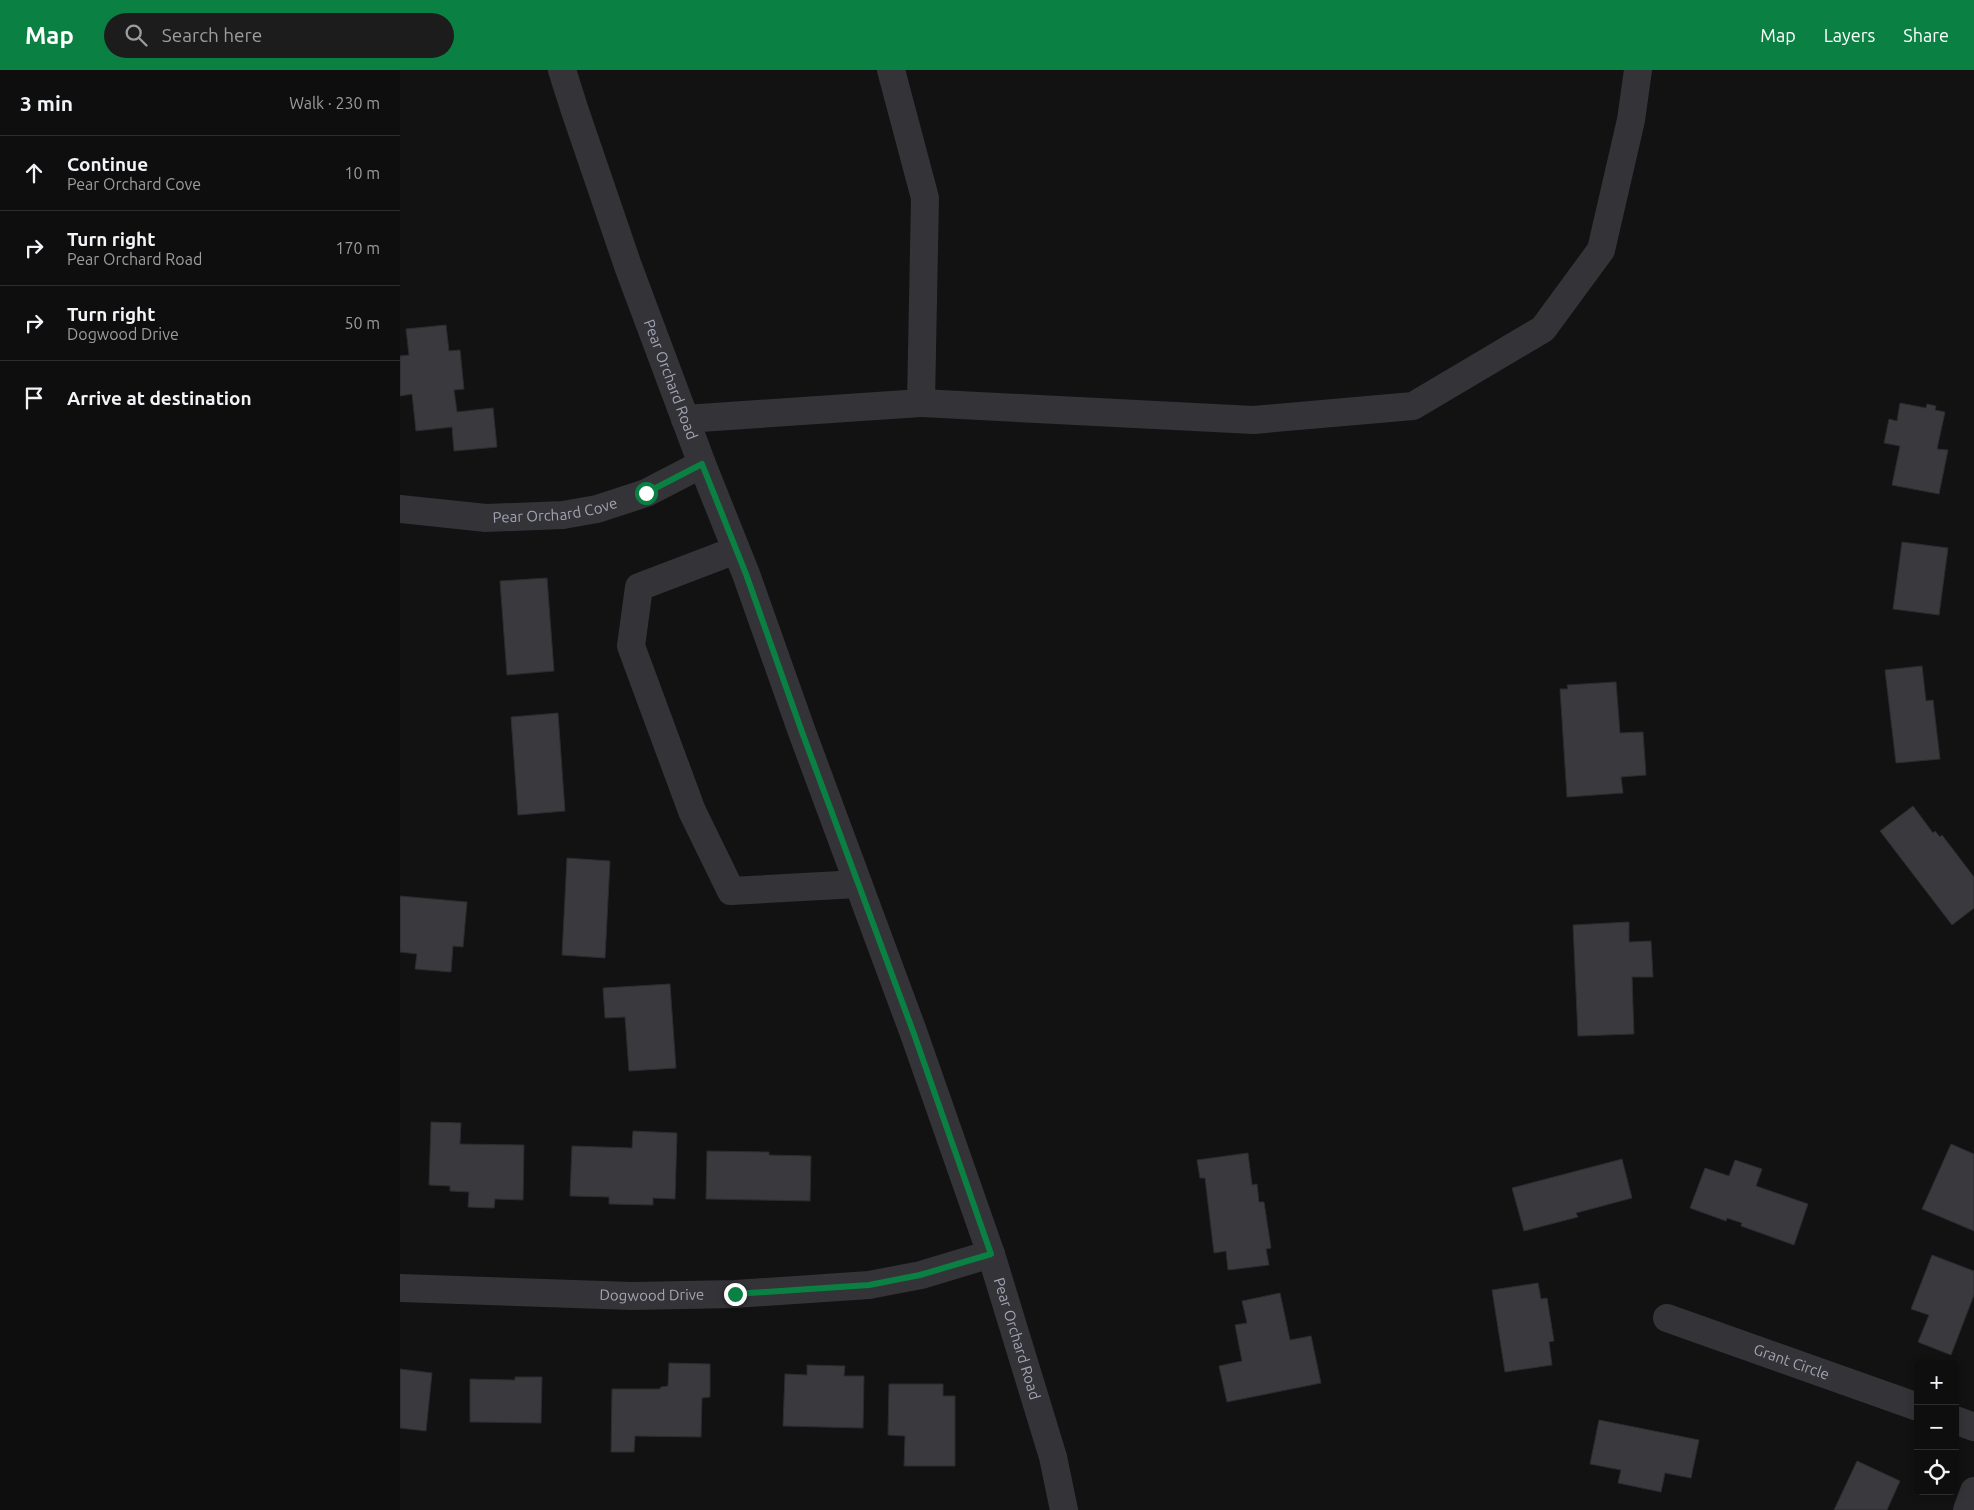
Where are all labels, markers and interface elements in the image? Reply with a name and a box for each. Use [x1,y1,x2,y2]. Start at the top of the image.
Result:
search box [104,13,454,58]
icon: search [122,21,150,49]
text: Map [25,22,74,49]
text: Search here [162,24,262,46]
text: Map [1760,25,1796,45]
text: Layers [1824,25,1875,45]
text: Share [1903,25,1949,45]
text: 3 min [20,91,73,115]
text: Walk · 230 m [289,94,380,112]
text: Continue [67,153,148,175]
icon: ahead [20,159,48,187]
text: 10 m [344,164,380,182]
text: Pear Orchard Cove [67,175,201,193]
text: Turn right [67,228,155,250]
icon: right [20,234,48,262]
text: 170 m [335,239,380,257]
text: Pear Orchard Road [67,250,202,268]
text: Turn right [67,303,155,325]
icon: right [20,309,48,337]
text: 50 m [344,314,380,332]
street label: Pear Orchard Road [641,317,701,442]
text: Dogwood Drive [67,325,179,343]
icon: arrive [20,384,48,412]
text: Arrive at destination [67,387,252,409]
route start [635,482,658,505]
street label: Pear Orchard Cove [492,494,619,526]
street label: Pear Orchard Road [991,1275,1044,1402]
route end [724,1283,747,1306]
street label: Dogwood Drive [599,1286,704,1304]
street label: Grant Circle [1752,1340,1832,1383]
map controls [1914,1360,1959,1495]
button: + [1914,1360,1959,1405]
button: − [1914,1405,1959,1450]
button: locate [1914,1450,1959,1495]

